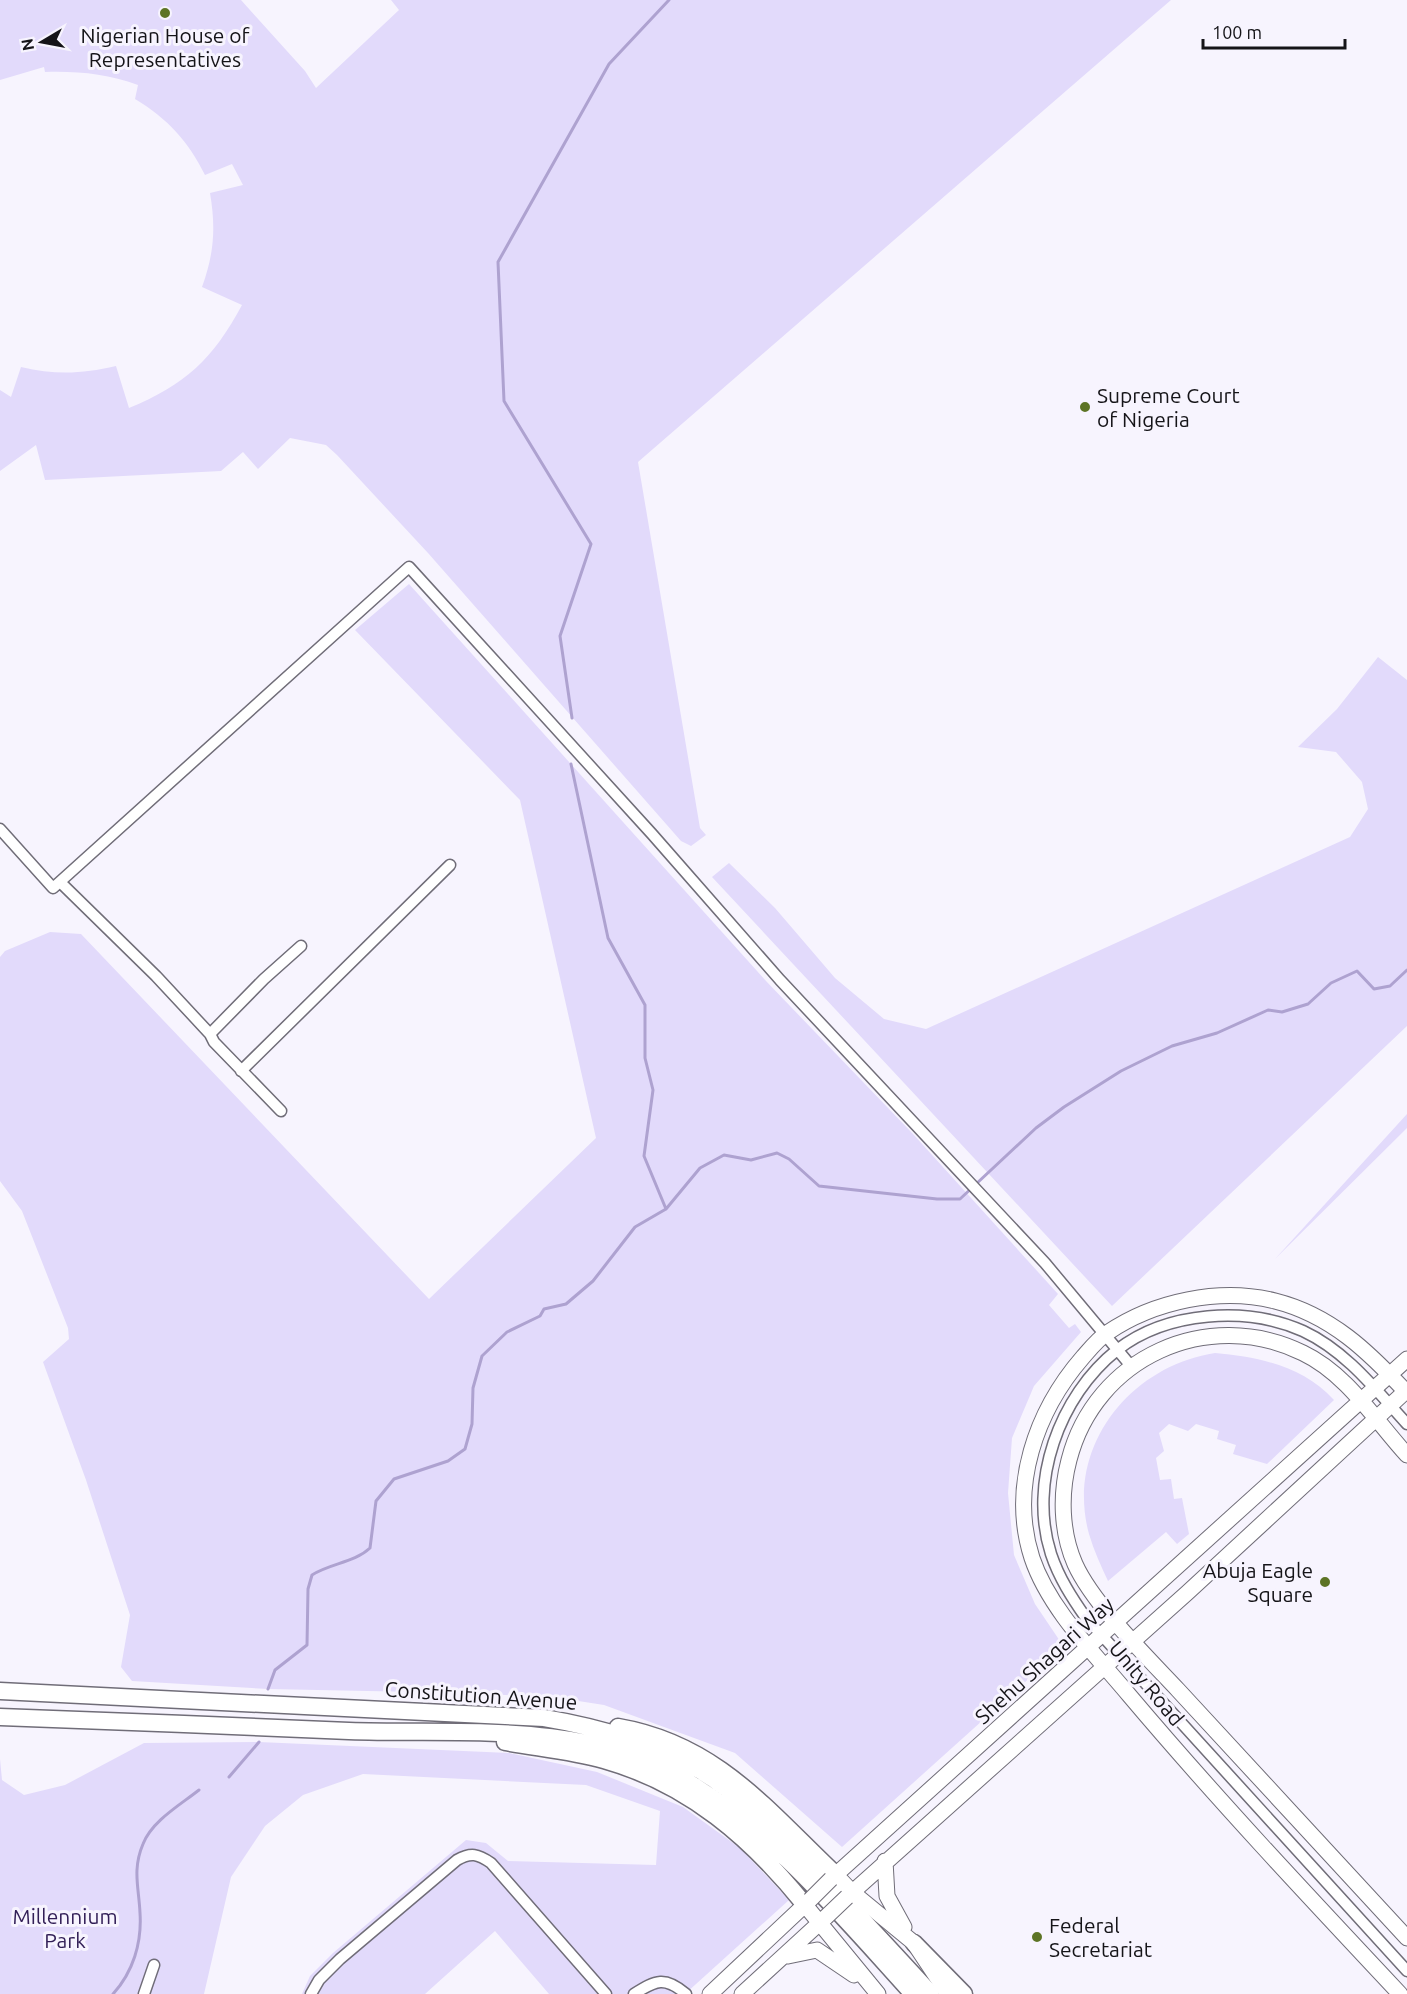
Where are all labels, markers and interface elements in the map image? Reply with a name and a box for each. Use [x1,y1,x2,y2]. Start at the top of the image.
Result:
marker: Nigerian House of Representatives [158,6,172,20]
north arrow [12,12,72,72]
scale bar [1203,12,1346,50]
text: 100 m [1212,22,1262,42]
place label: Nigerian House of Representatives [80,23,251,71]
text: N [17,37,37,52]
place label: Supreme Court of Nigeria [1097,383,1240,431]
marker: Supreme Court of Nigeria [1078,400,1092,414]
place label: Abuja Eagle Square [1203,1558,1313,1606]
marker: Abuja Eagle Square [1318,1575,1332,1589]
street label: Shehu Shagari Way [970,1592,1118,1728]
street label: Unity Road [1105,1636,1189,1730]
street label: Constitution Avenue [384,1676,578,1714]
park label: Millennium Park [12,1904,118,1952]
place label: Federal Secretariat [1049,1913,1152,1961]
marker: Federal Secretariat [1030,1930,1044,1944]

